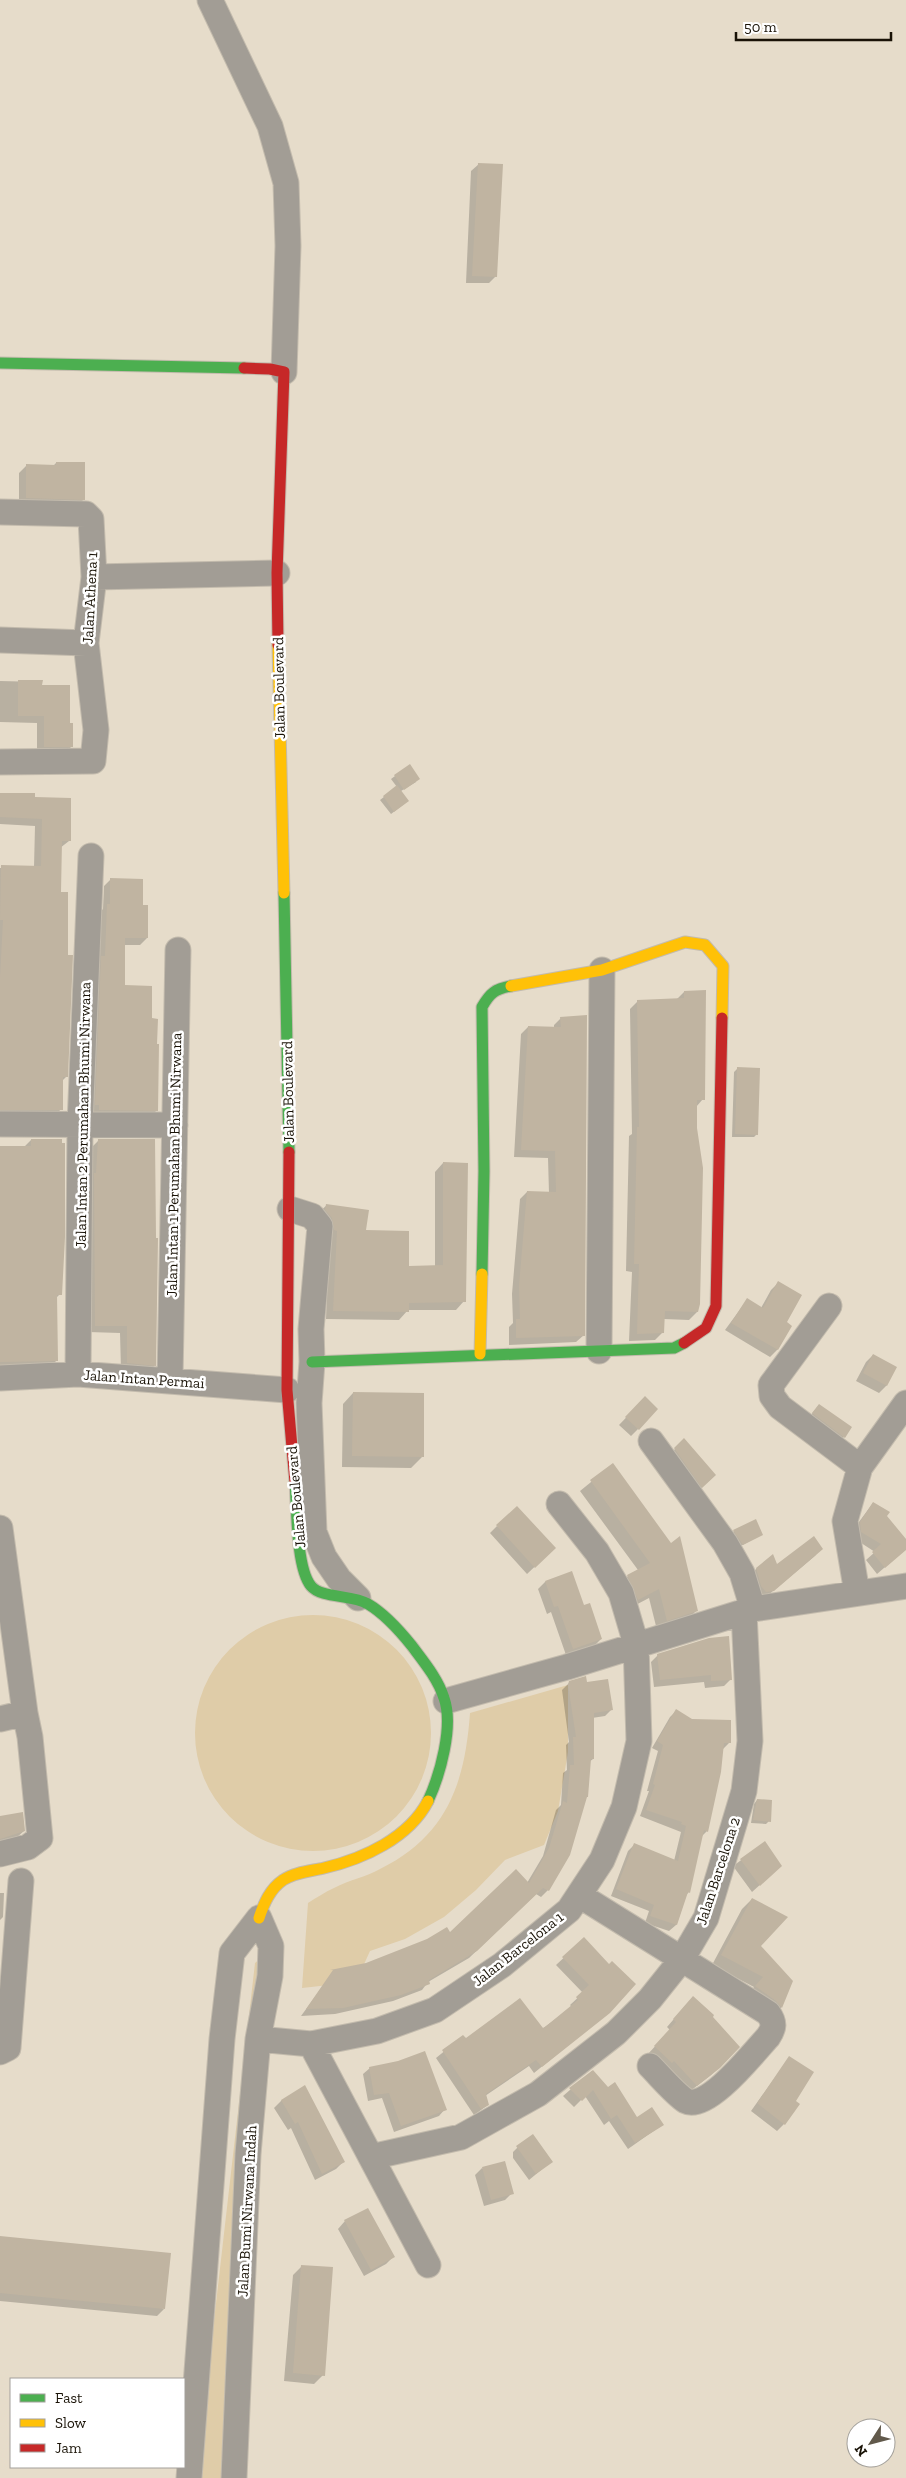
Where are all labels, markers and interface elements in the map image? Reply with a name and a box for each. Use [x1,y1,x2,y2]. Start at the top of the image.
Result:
scale bar [736,10,891,42]
text: 50 m [744,18,777,36]
street label: Jalan Athena 1 [79,551,101,644]
street label: Jalan Boulevard [269,636,289,739]
street label: Jalan Intan 2 Perumahan Bhumi Nirwana [72,982,94,1248]
street label: Jalan Intan 1 Perumahan Bhumi Nirwana [163,1033,185,1297]
street label: Jalan Boulevard [278,1040,298,1143]
street label: Jalan Intan Permai [83,1366,205,1392]
street label: Jalan Boulevard [283,1445,309,1549]
street label: Jalan Barcelona 2 [692,1815,744,1927]
street label: Jalan Barcelona 1 [469,1908,567,1990]
street label: Jalan Bumi Nirwana Indah [234,2124,261,2297]
legend [10,2378,185,2468]
text: Fast [55,2389,83,2407]
text: Slow [55,2414,87,2432]
north arrow [846,2418,896,2468]
text: Jam [55,2439,82,2457]
text: N [851,2441,871,2460]

